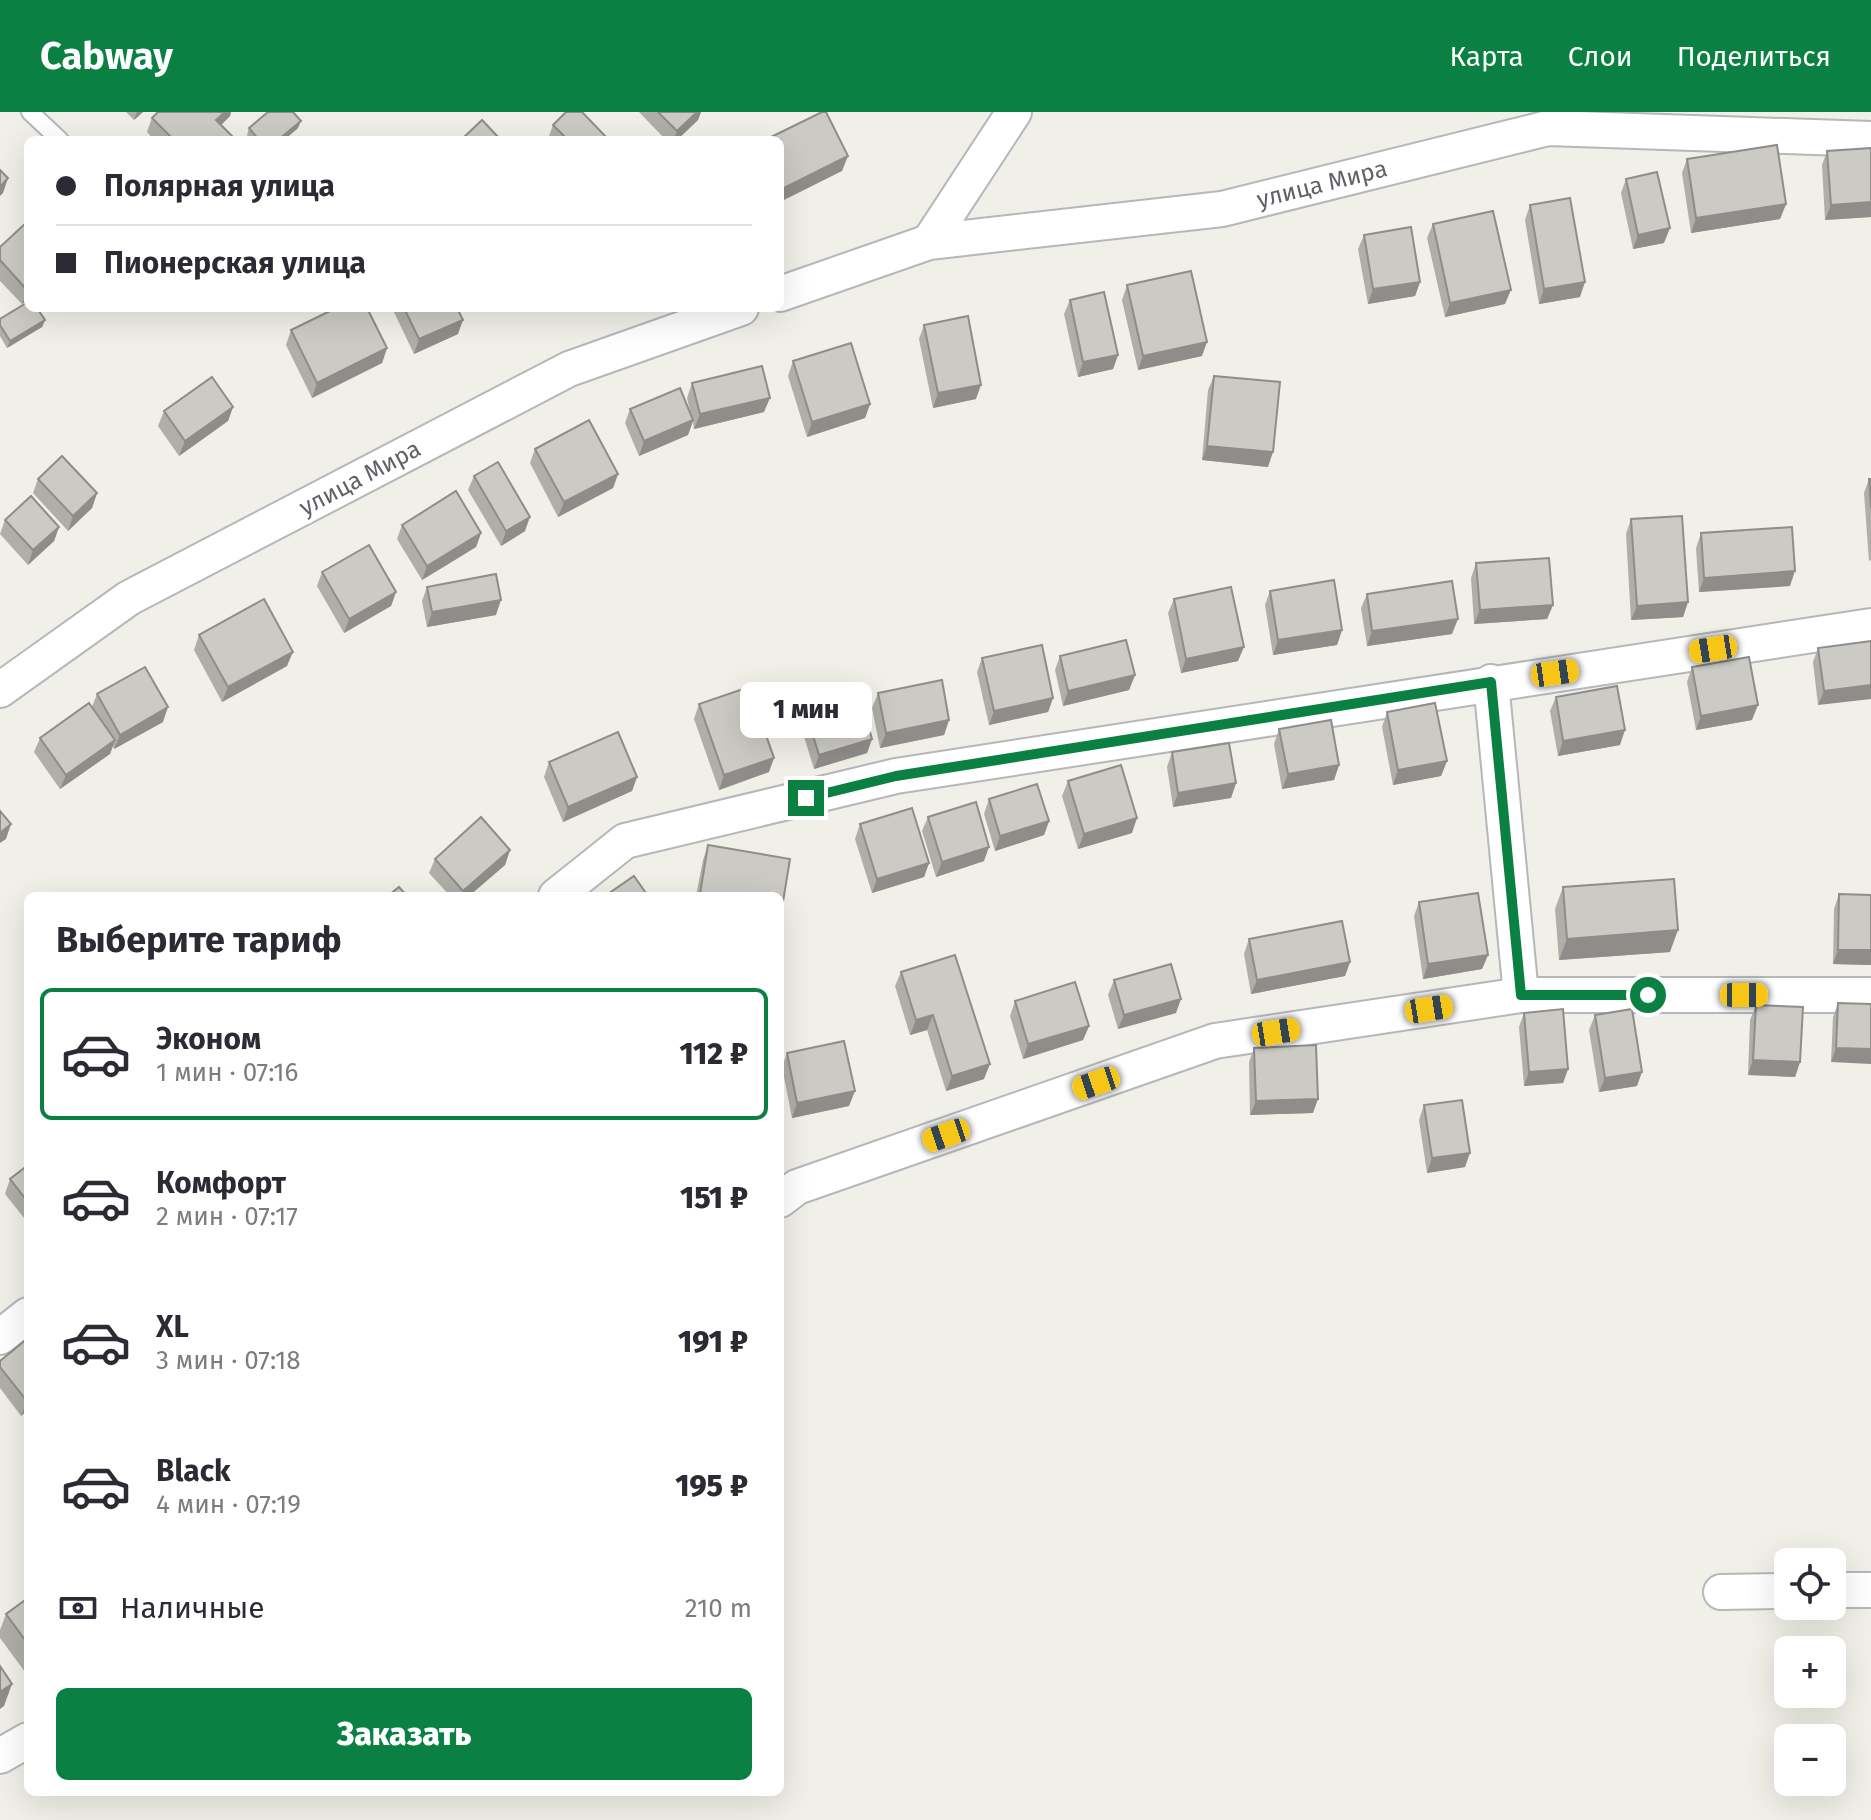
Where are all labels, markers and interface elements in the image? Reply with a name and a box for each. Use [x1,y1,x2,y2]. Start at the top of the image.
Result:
text: Cabway [40,33,173,79]
text: Карта [1449,40,1524,73]
text: Слои [1568,40,1633,73]
text: Поделиться [1677,40,1831,73]
street label: улица Мира [1254,154,1390,214]
text: Полярная улица [104,168,335,204]
text: Пионерская улица [104,245,366,281]
street label: улица Мира [295,434,425,522]
car [1687,633,1739,665]
car [1530,658,1580,688]
callout: 1 мин [740,682,872,738]
text: 1 мин [773,694,839,725]
route end [788,780,824,816]
text: Выберите тариф [56,918,342,962]
route start [1630,977,1666,1013]
car [1720,983,1768,1007]
car [1403,993,1455,1025]
car [1250,1016,1302,1048]
icon: car [60,1018,132,1090]
text: Эконом [156,1021,261,1057]
text: 112 ₽ [679,1036,748,1072]
text: 1 мин · 07:16 [156,1057,298,1088]
car [1069,1064,1123,1102]
car [919,1116,973,1154]
icon: car [60,1162,132,1234]
text: Комфорт [156,1165,286,1201]
text: 151 ₽ [680,1180,748,1216]
text: 2 мин · 07:17 [156,1201,298,1232]
icon: car [60,1306,132,1378]
text: XL [156,1309,189,1345]
text: 191 ₽ [678,1324,748,1360]
text: 3 мин · 07:18 [156,1345,301,1376]
icon: car [60,1450,132,1522]
text: Black [156,1453,231,1489]
text: 195 ₽ [675,1468,748,1504]
text: 4 мин · 07:19 [156,1489,301,1520]
map controls [1774,1548,1846,1796]
button: locate [1774,1548,1846,1620]
icon: cash [56,1586,100,1630]
text: Наличные [120,1590,265,1626]
text: 210 m [685,1593,752,1624]
button: + [1774,1636,1846,1708]
button: Заказать [56,1688,752,1780]
button: − [1774,1724,1846,1796]

